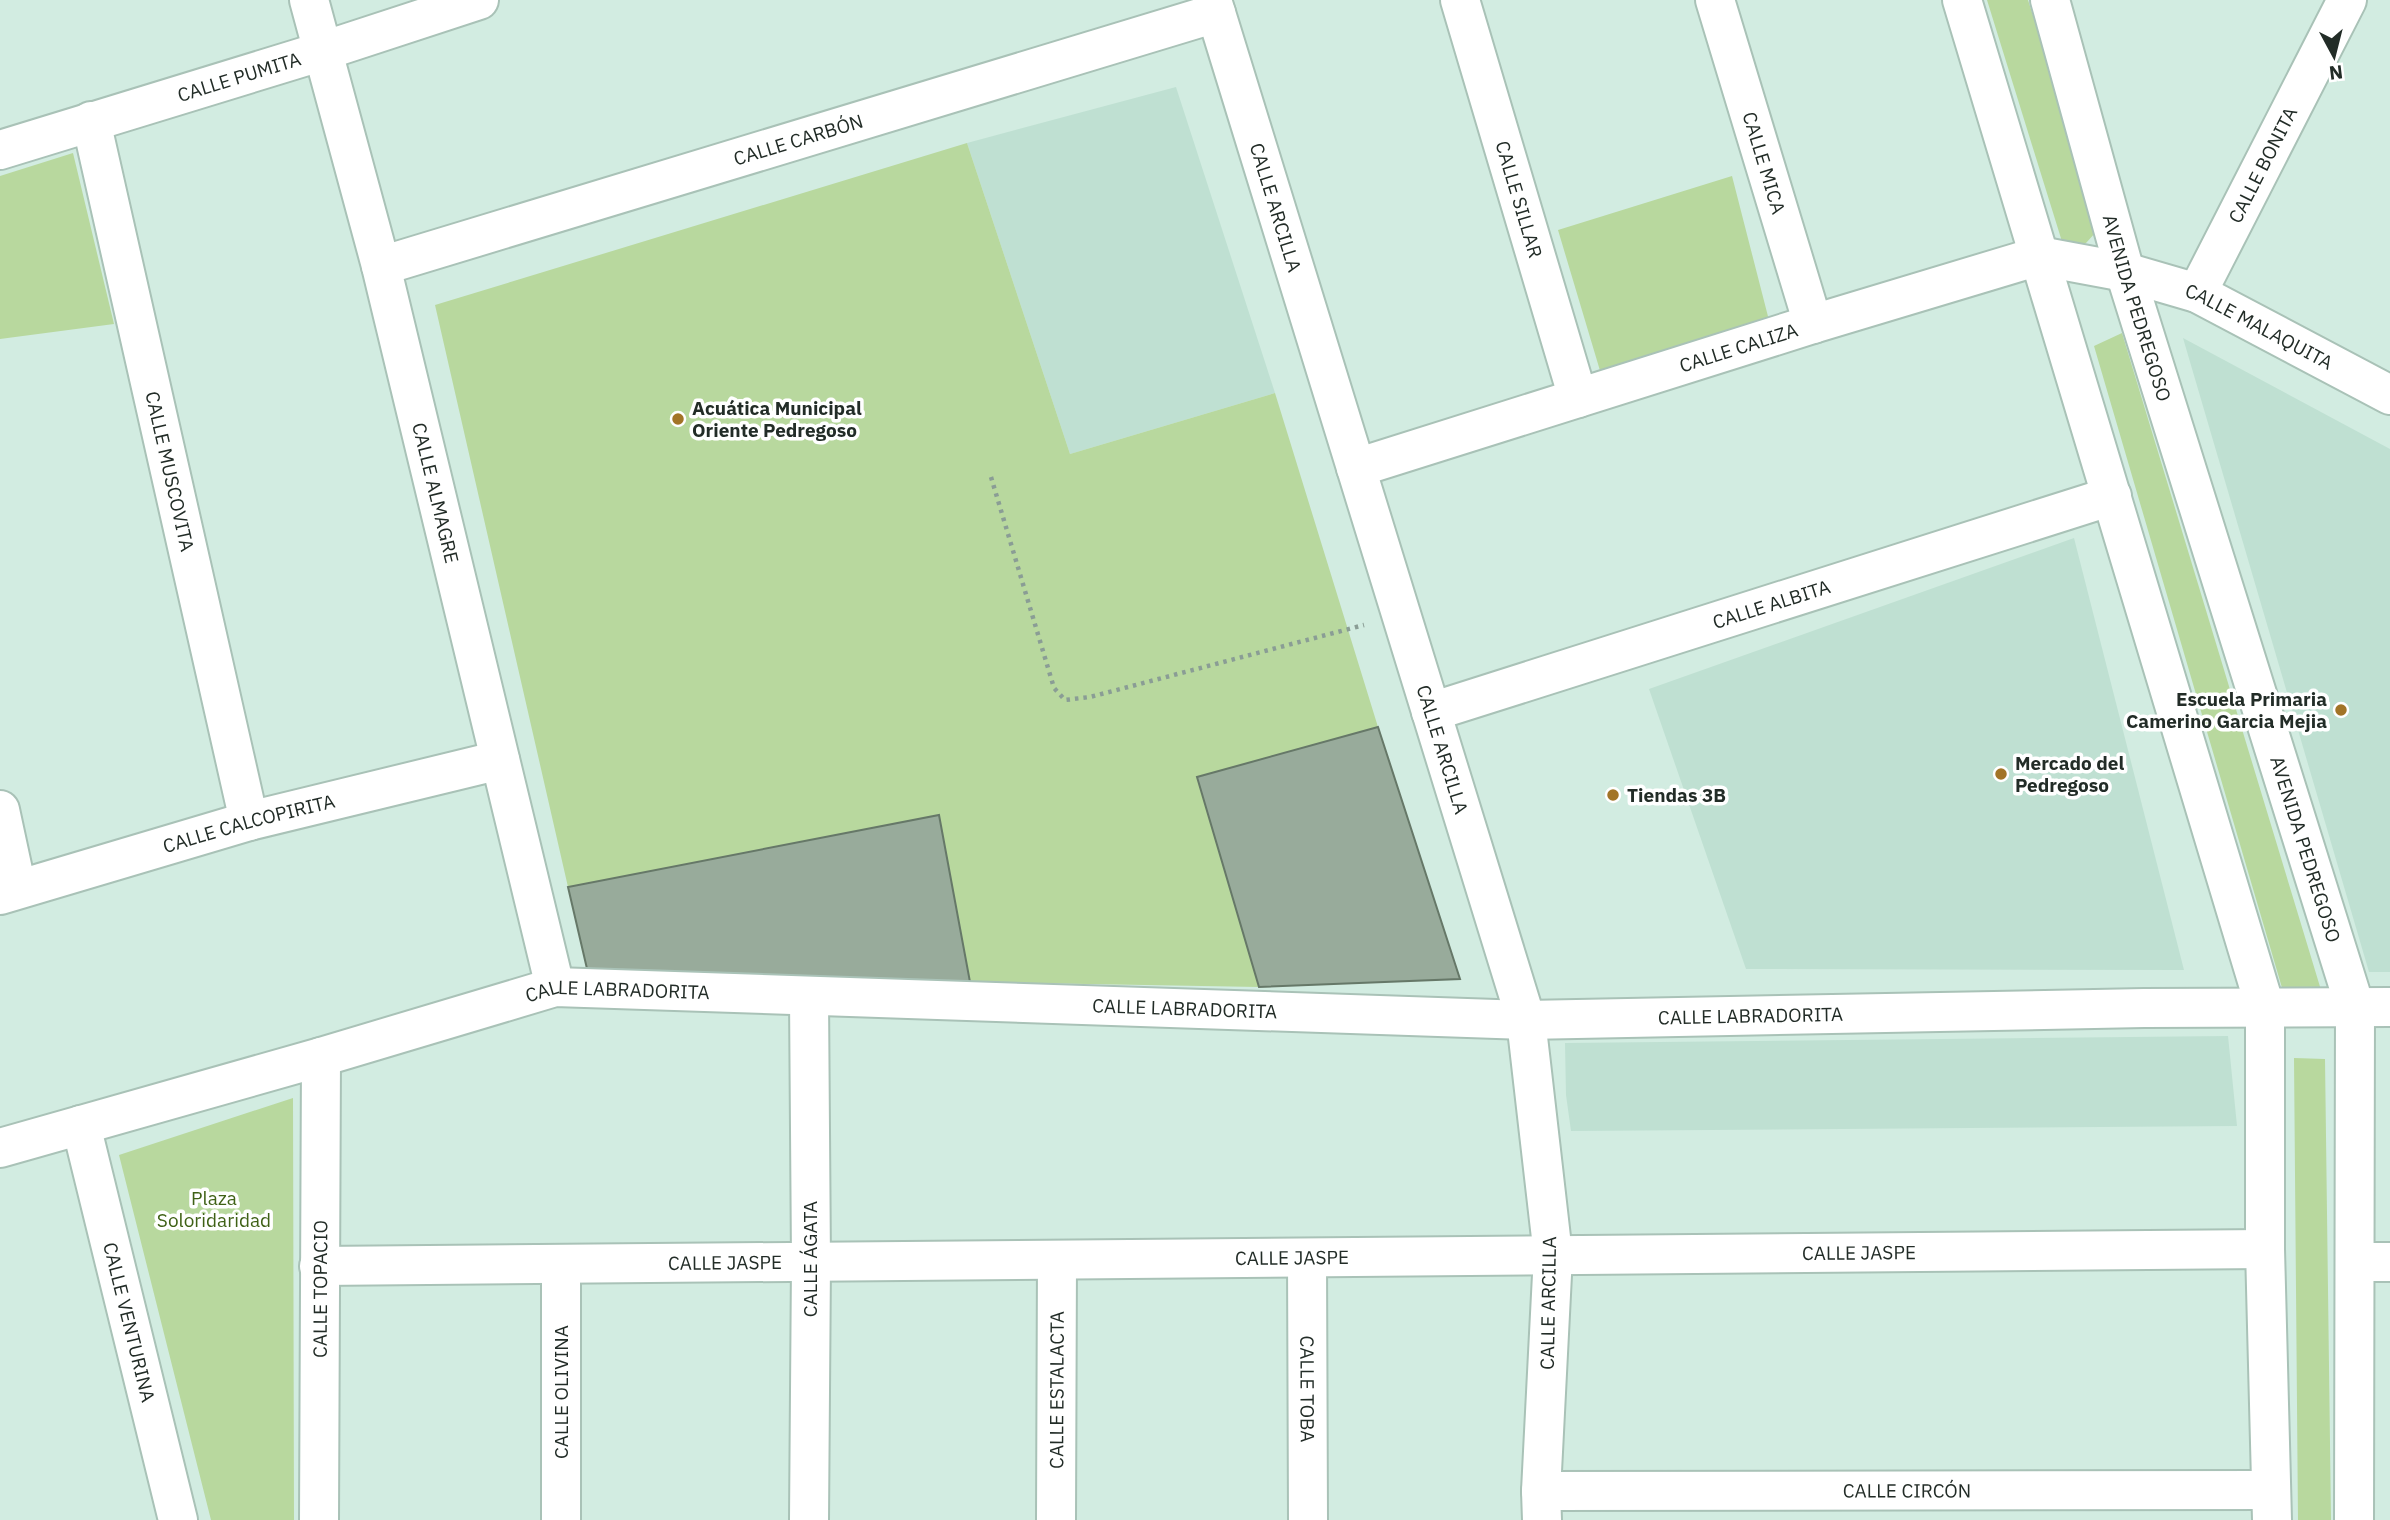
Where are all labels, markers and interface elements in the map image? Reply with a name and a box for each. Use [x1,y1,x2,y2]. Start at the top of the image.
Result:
north arrow [2299,21,2369,91]
street label: CALLE PUMITA [174,47,304,107]
text: N [2328,60,2344,86]
street label: CALLE BONITA [2223,103,2302,227]
street label: CALLE CARBÓN [731,109,866,170]
street label: CALLE MICA [1737,109,1791,217]
street label: CALLE SILLAR [1490,138,1548,261]
street label: CALLE ARCILLA [1245,140,1307,275]
street label: AVENIDA PEDREGOSO [2098,212,2177,404]
street label: CALLE MALAQUITA [2183,278,2337,375]
street label: CALLE CALIZA [1676,318,1801,377]
street label: CALLE MUSCOVITA [140,389,200,554]
place label: Acuática Municipal Oriente Pedregoso [692,396,862,442]
marker: Acuática Municipal Oriente Pedregoso [670,411,686,427]
street label: CALLE ALMAGRE [407,420,464,566]
street label: CALLE ALBITA [1709,574,1833,634]
street label: CALLE ARCILLA [1412,682,1474,817]
place label: Escuela Primaria Camerino Garcia Mejia [2126,687,2327,733]
marker: Escuela Primaria Camerino Garcia Mejia [2333,702,2349,718]
place label: Mercado del Pedregoso [2015,751,2124,797]
street label: AVENIDA PEDREGOSO [2265,753,2346,945]
marker: Mercado del Pedregoso [1993,766,2009,782]
place label: Tiendas 3B [1627,783,1726,807]
marker: Tiendas 3B [1605,787,1621,803]
street label: CALLE CALCOPIRITA [160,789,337,858]
street label: CALLE LABRADORITA [522,975,710,1007]
street label: CALLE LABRADORITA [1092,993,1278,1024]
street label: CALLE LABRADORITA [1658,1002,1843,1029]
park label: Plaza Soloridaridad [157,1186,271,1232]
street label: CALLE ÁGATA [798,1201,822,1317]
street label: CALLE TOPACIO [308,1220,332,1358]
street label: CALLE ARCILLA [1535,1236,1561,1370]
street label: CALLE VENTURINA [98,1240,161,1405]
street label: CALLE JASPE [1802,1240,1916,1265]
street label: CALLE JASPE [1235,1245,1349,1270]
street label: CALLE JASPE [668,1250,782,1275]
street label: CALLE ESTALACTA [1044,1311,1069,1469]
street label: CALLE OLIVINA [549,1325,573,1459]
street label: CALLE TOBA [1295,1335,1320,1443]
street label: CALLE CIRCÓN [1843,1478,1971,1503]

